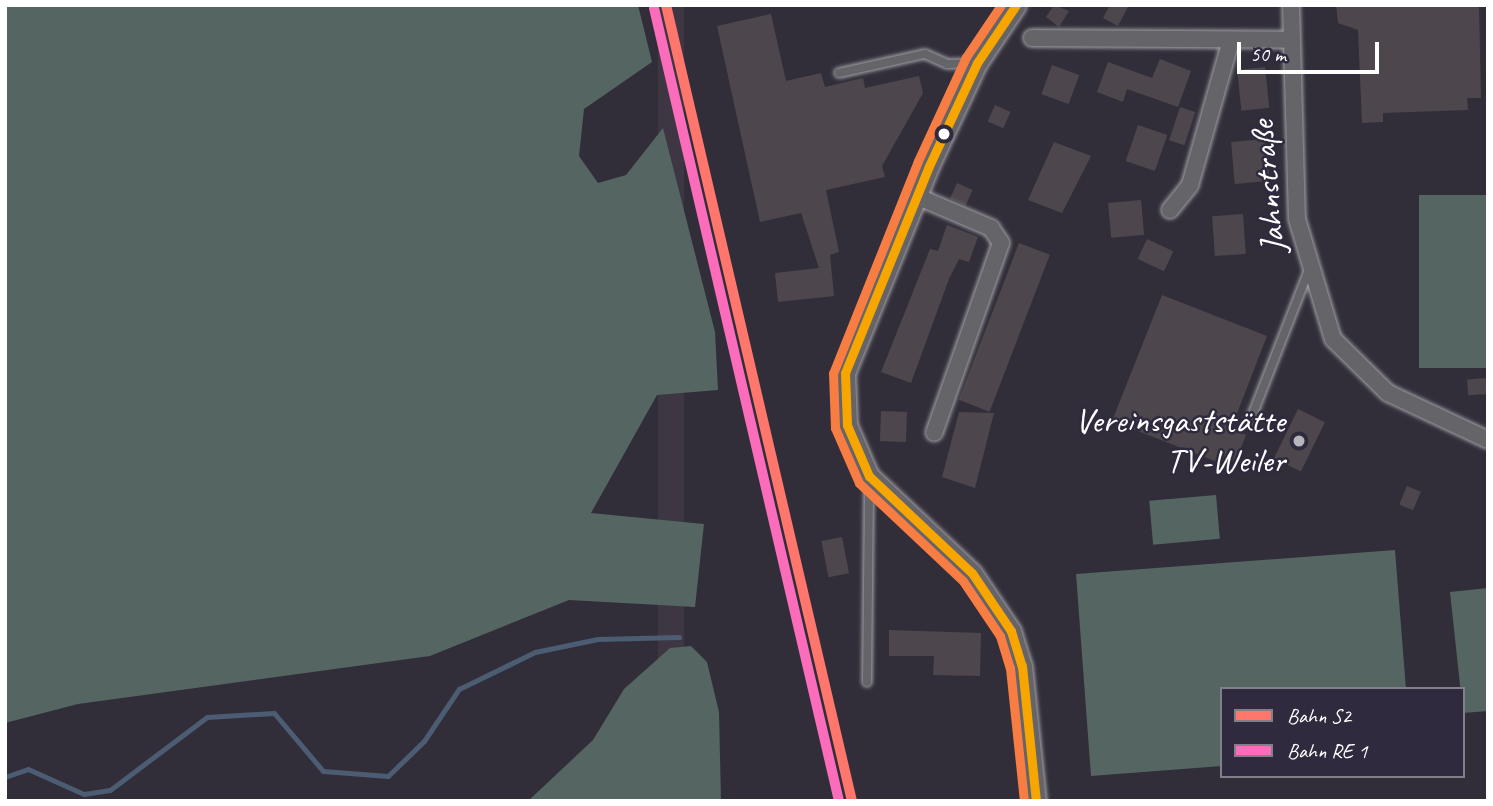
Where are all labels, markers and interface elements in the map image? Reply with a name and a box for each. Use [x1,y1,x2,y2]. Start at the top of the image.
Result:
scale bar [1241,28,1383,72]
text: 50 m [1250,41,1286,67]
street label: Jahnstraße [1241,119,1295,255]
unlabelled marker [937,127,951,141]
place label: Vereinsgaststätte TV-Weiler [1075,400,1285,482]
marker: Vereinsgaststätte TV-Weiler [1291,433,1307,449]
legend [1220,687,1465,778]
text: Bahn S2 [1287,703,1351,729]
text: Bahn RE 1 [1287,738,1367,764]

